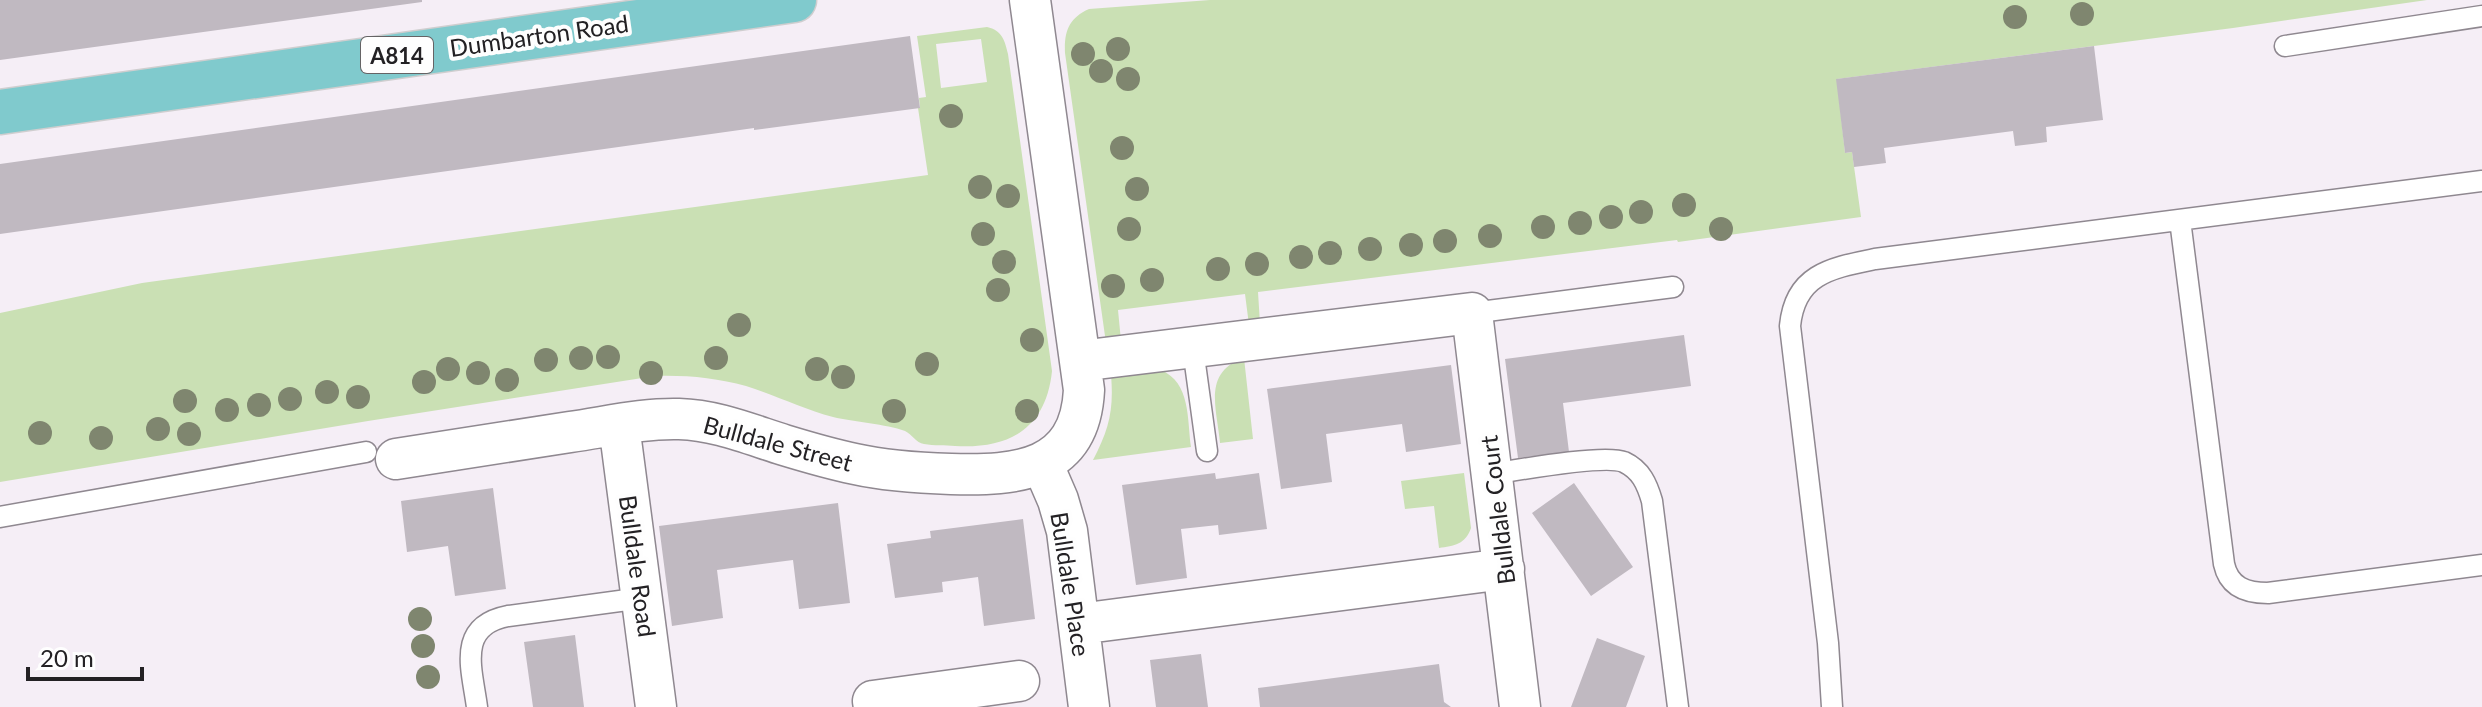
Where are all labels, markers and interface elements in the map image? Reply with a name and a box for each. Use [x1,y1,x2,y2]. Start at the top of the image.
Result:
street label: Dumbarton Road [448,8,630,62]
road number: A814 [361,37,433,73]
street label: Bulldale Street [700,409,856,477]
street label: Bulldale Court [1473,433,1521,586]
street label: Bulldale Road [614,493,662,639]
street label: Bulldale Place [1045,510,1097,658]
scale bar [28,631,142,681]
text: 20 m [40,643,94,672]

